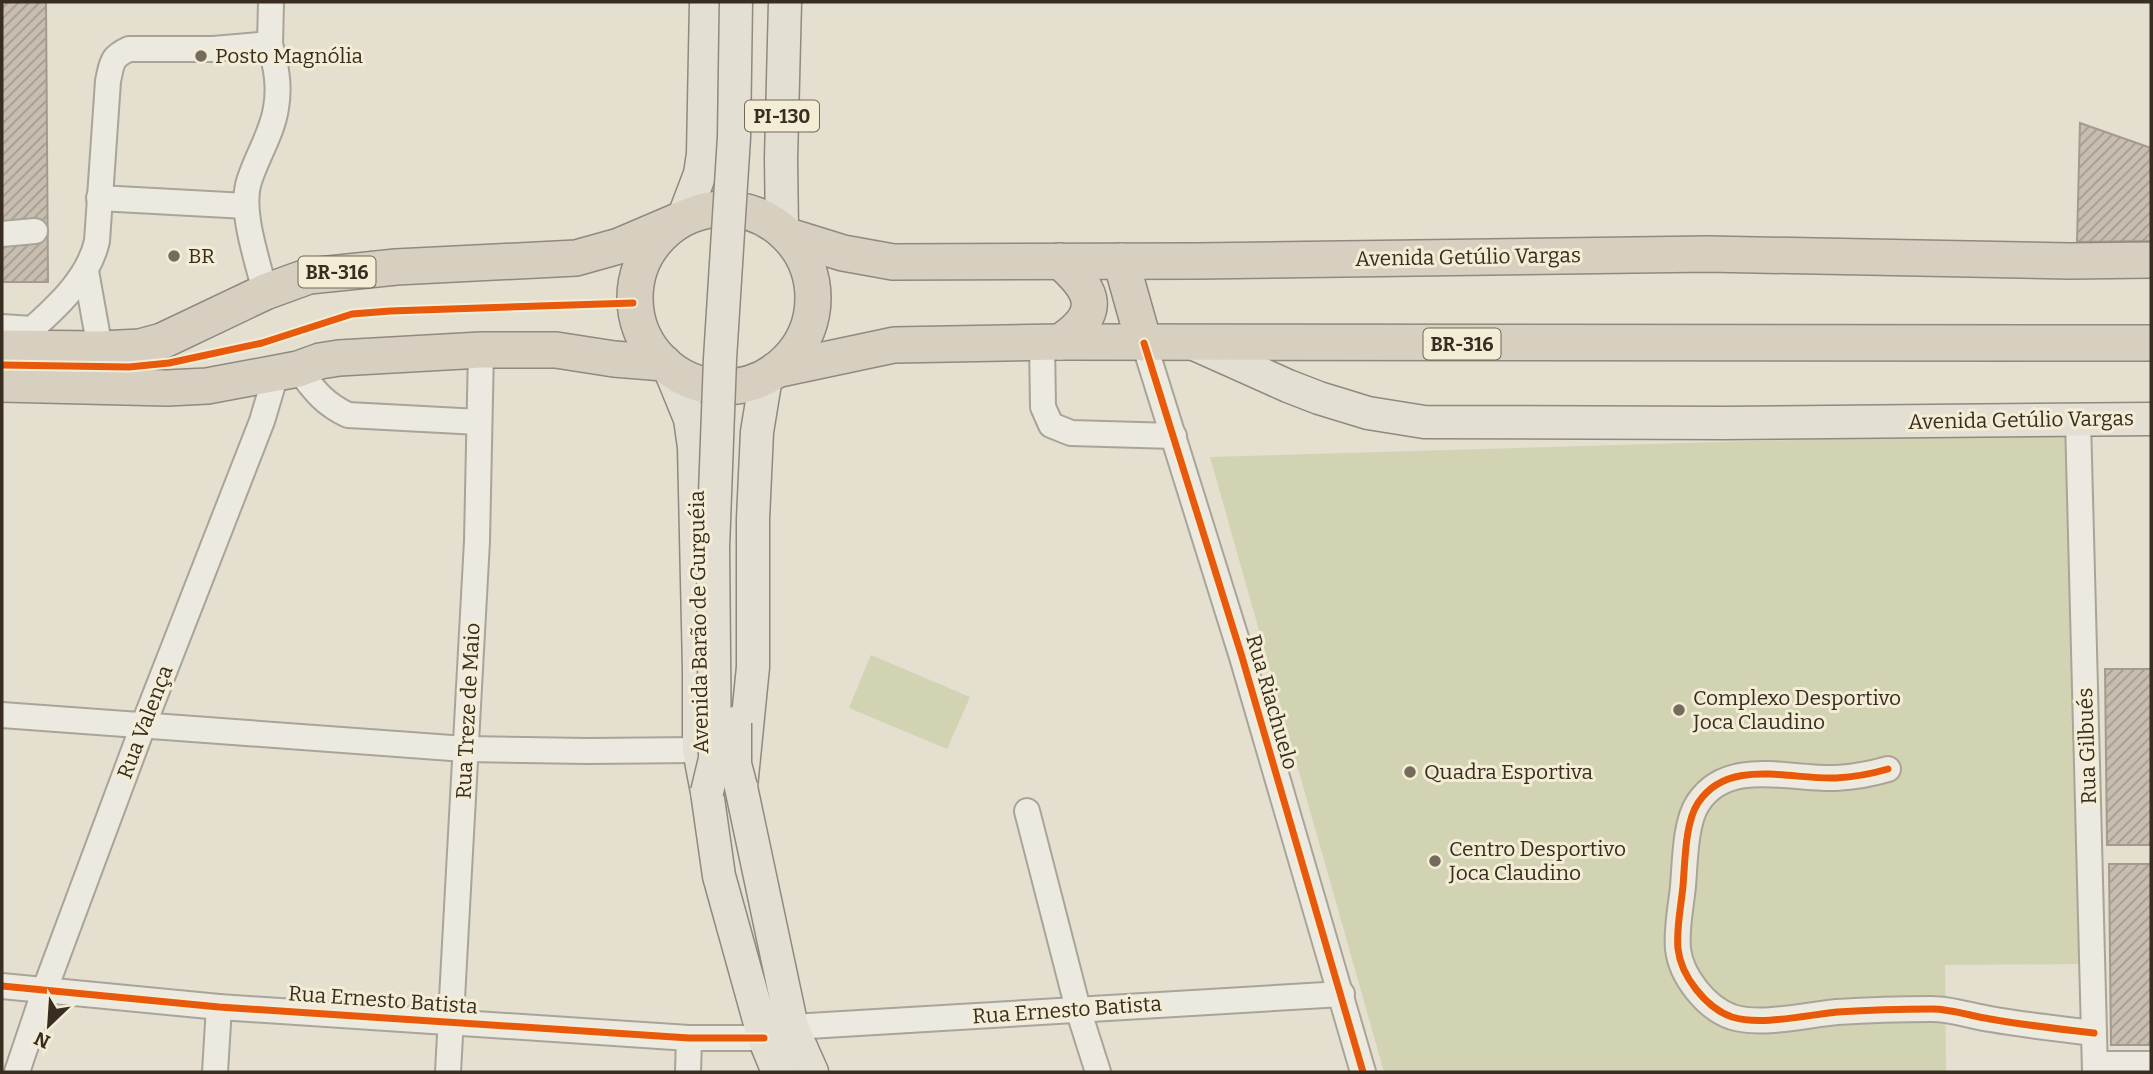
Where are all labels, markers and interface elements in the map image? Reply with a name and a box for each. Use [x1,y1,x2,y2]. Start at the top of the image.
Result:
place label: Posto Magnólia [215,43,364,69]
marker: Posto Magnólia [193,48,209,64]
road number: PI-130 [745,100,819,132]
street label: Avenida Getúlio Vargas [1355,242,1581,272]
place label: BR [188,243,215,269]
marker: BR [166,248,182,264]
road number: BR-316 [298,256,376,288]
road number: BR-316 [1424,328,1500,360]
street label: Avenida Getúlio Vargas [1908,405,2134,435]
street label: Avenida Barão de Gurguéia [684,490,714,754]
street label: Rua Treze de Maio [450,622,486,800]
street label: Rua Riachuelo [1240,631,1304,773]
street label: Rua Valença [112,661,179,782]
place label: Complexo Desportivo Joca Claudino [1692,685,1901,735]
street label: Rua Gilbués [2072,687,2102,805]
marker: Complexo Desportivo Joca Claudino [1671,702,1687,718]
place label: Quadra Esportiva [1424,759,1594,785]
marker: Quadra Esportiva [1402,764,1418,780]
place label: Centro Desportivo Joca Claudino [1448,836,1626,886]
marker: Centro Desportivo Joca Claudino [1427,853,1443,869]
street label: Rua Ernesto Batista [287,980,479,1020]
north arrow [14,990,84,1060]
street label: Rua Ernesto Batista [971,990,1163,1030]
text: N [30,1026,54,1053]

